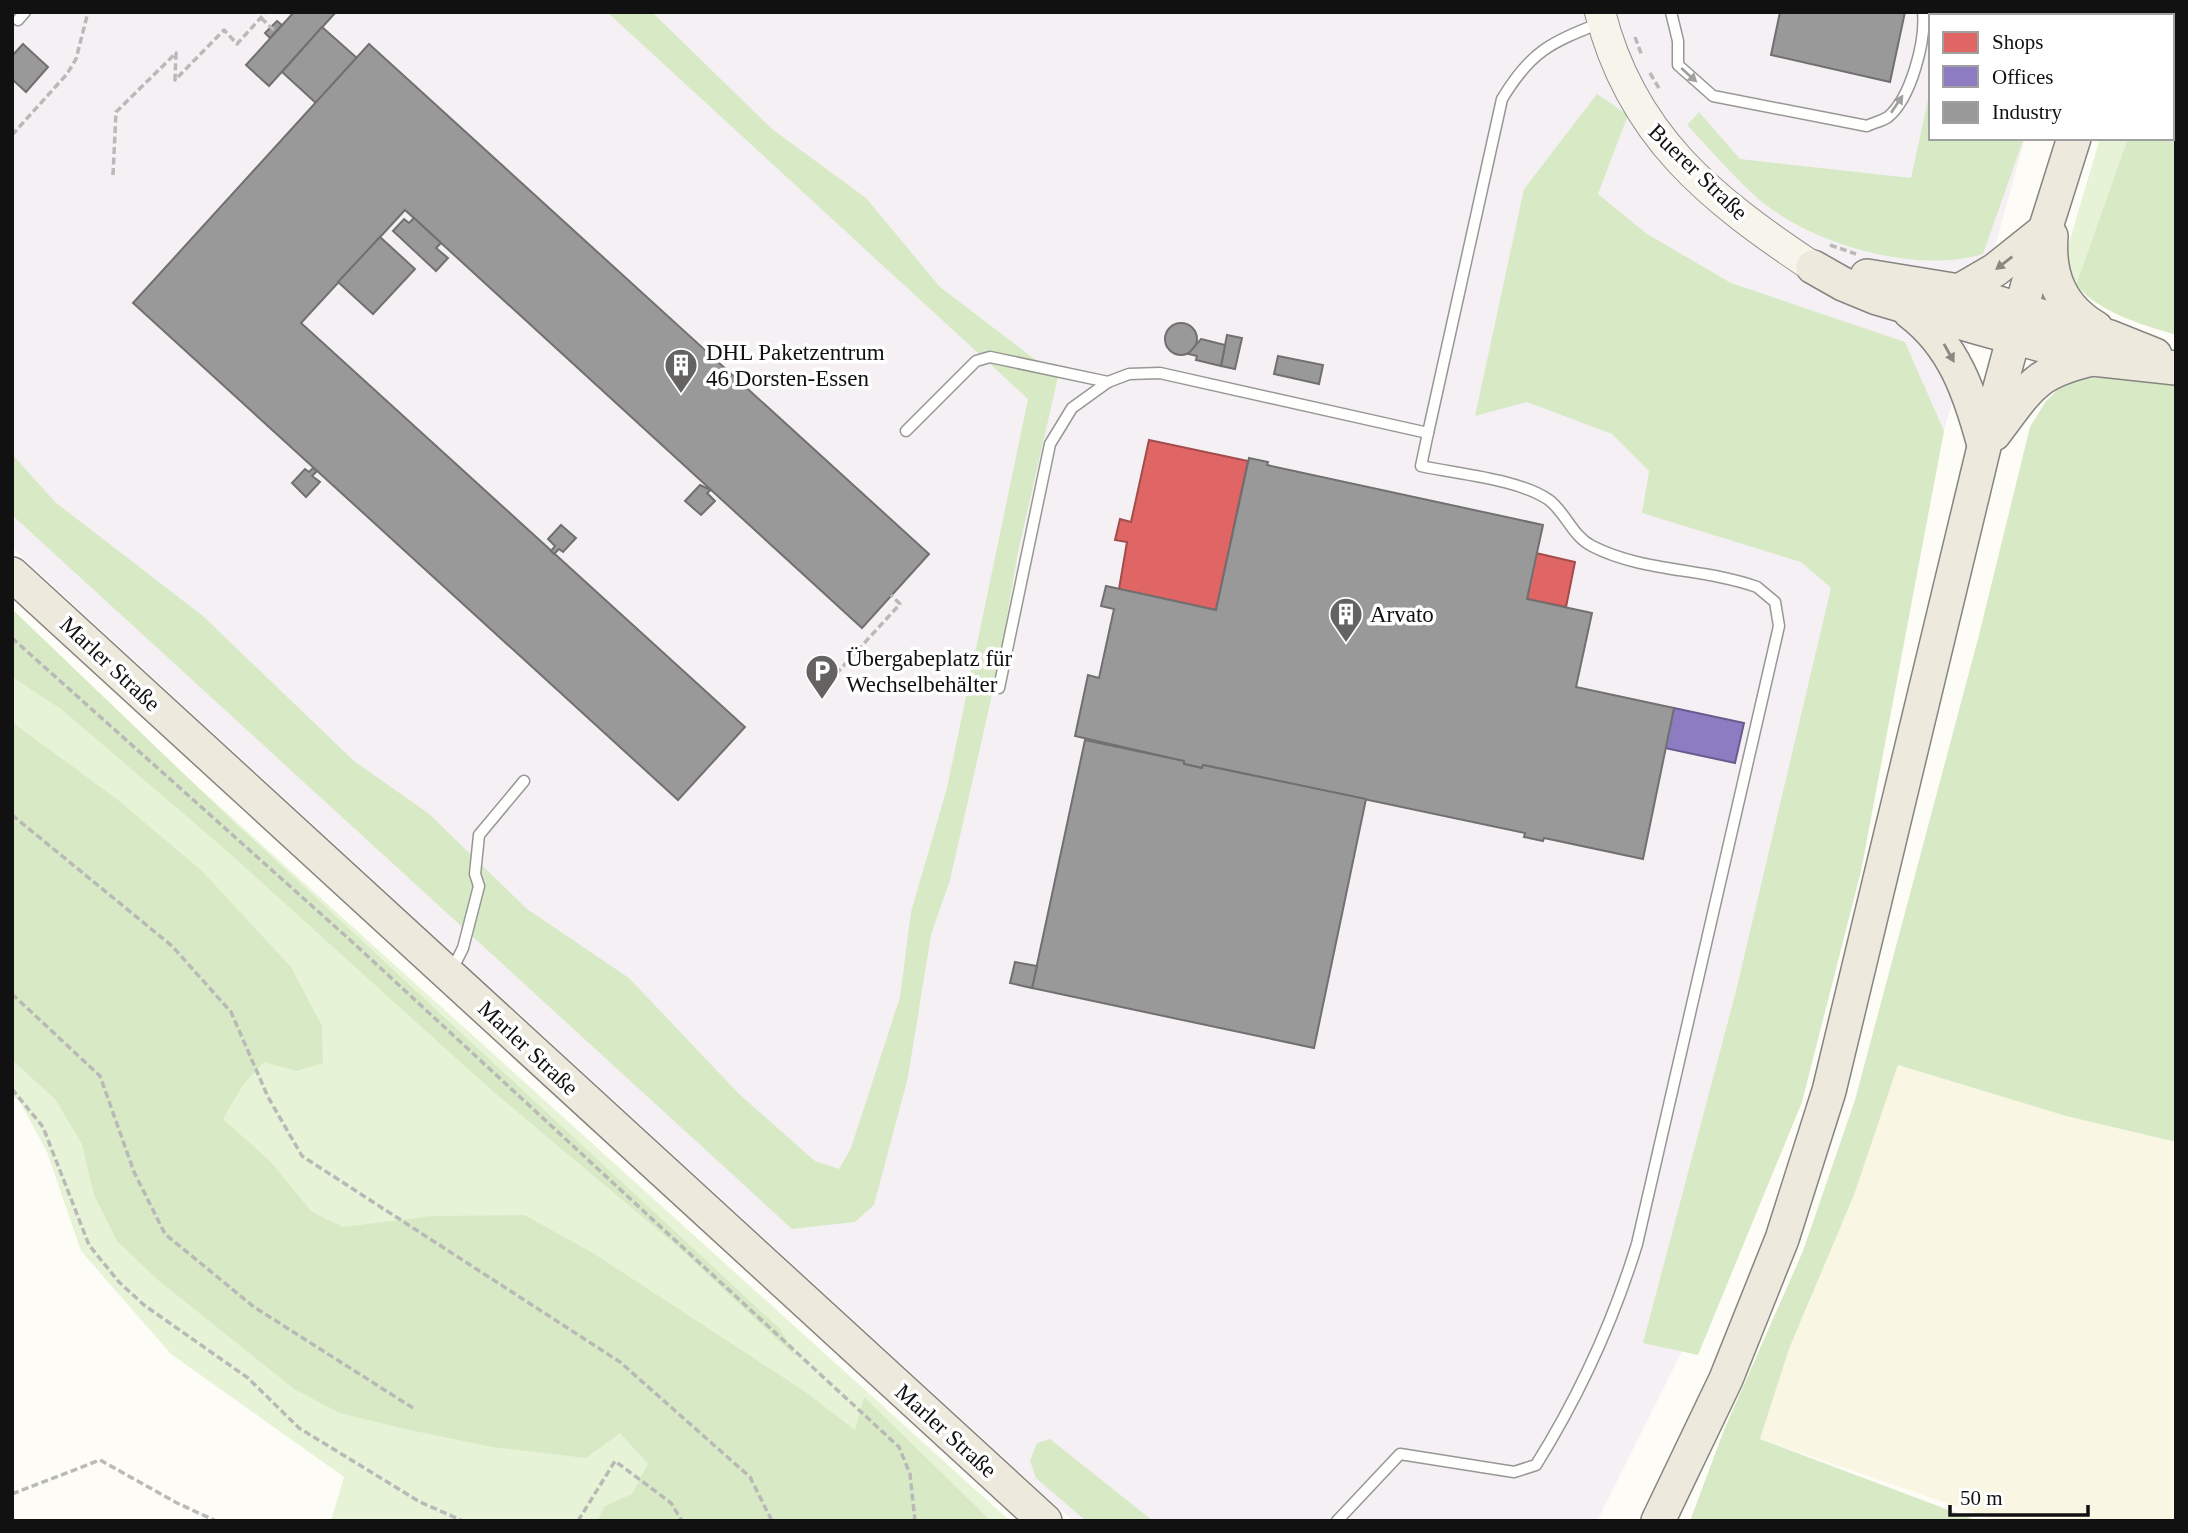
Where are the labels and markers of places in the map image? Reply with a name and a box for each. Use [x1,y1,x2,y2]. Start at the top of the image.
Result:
place label: DHL Paketzentrum 46 Dorsten-Essen [706,340,885,391]
building icon: DHL Paketzentrum 46 Dorsten-Essen [662,346,700,395]
building icon: Arvato [1327,595,1365,644]
place label: Arvato [1370,602,1434,627]
place label: Übergabeplatz für Wechselbehälter [846,646,1013,697]
parking icon: Übergabeplatz für Wechselbehälter [803,652,841,701]

